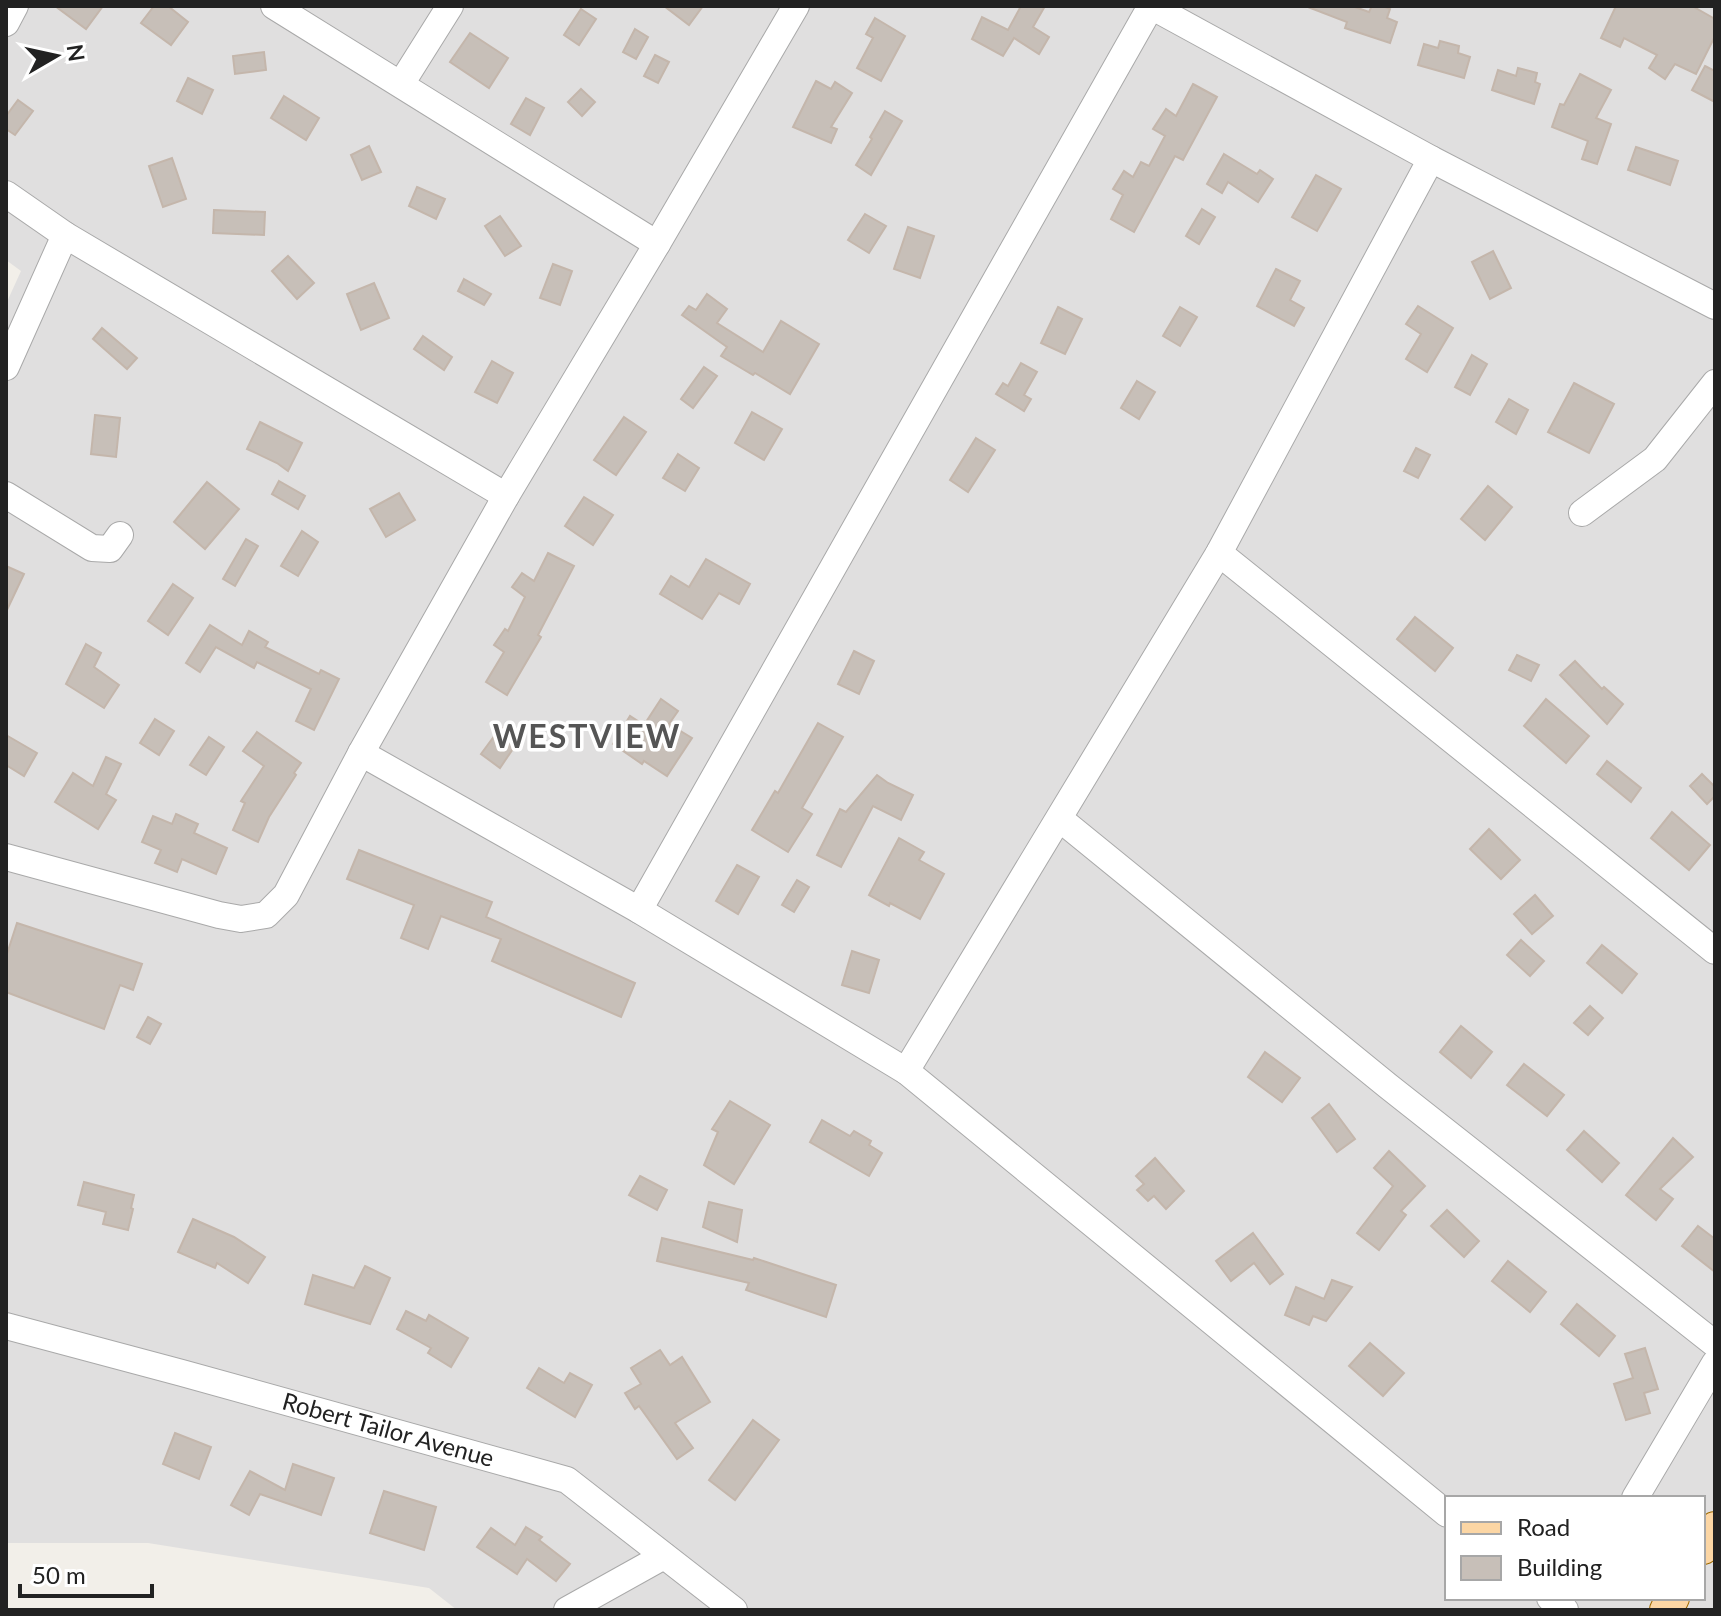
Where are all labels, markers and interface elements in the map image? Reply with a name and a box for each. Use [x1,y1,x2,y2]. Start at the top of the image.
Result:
north arrow [16,16,96,96]
text: N [62,42,91,63]
district label: WESTVIEW [493,716,681,755]
street label: Robert Tailor Avenue [279,1386,497,1472]
legend [1445,1496,1705,1600]
text: Road [1517,1512,1570,1541]
scale bar [20,1548,152,1598]
text: Building [1517,1552,1602,1581]
text: 50 m [32,1560,86,1589]

